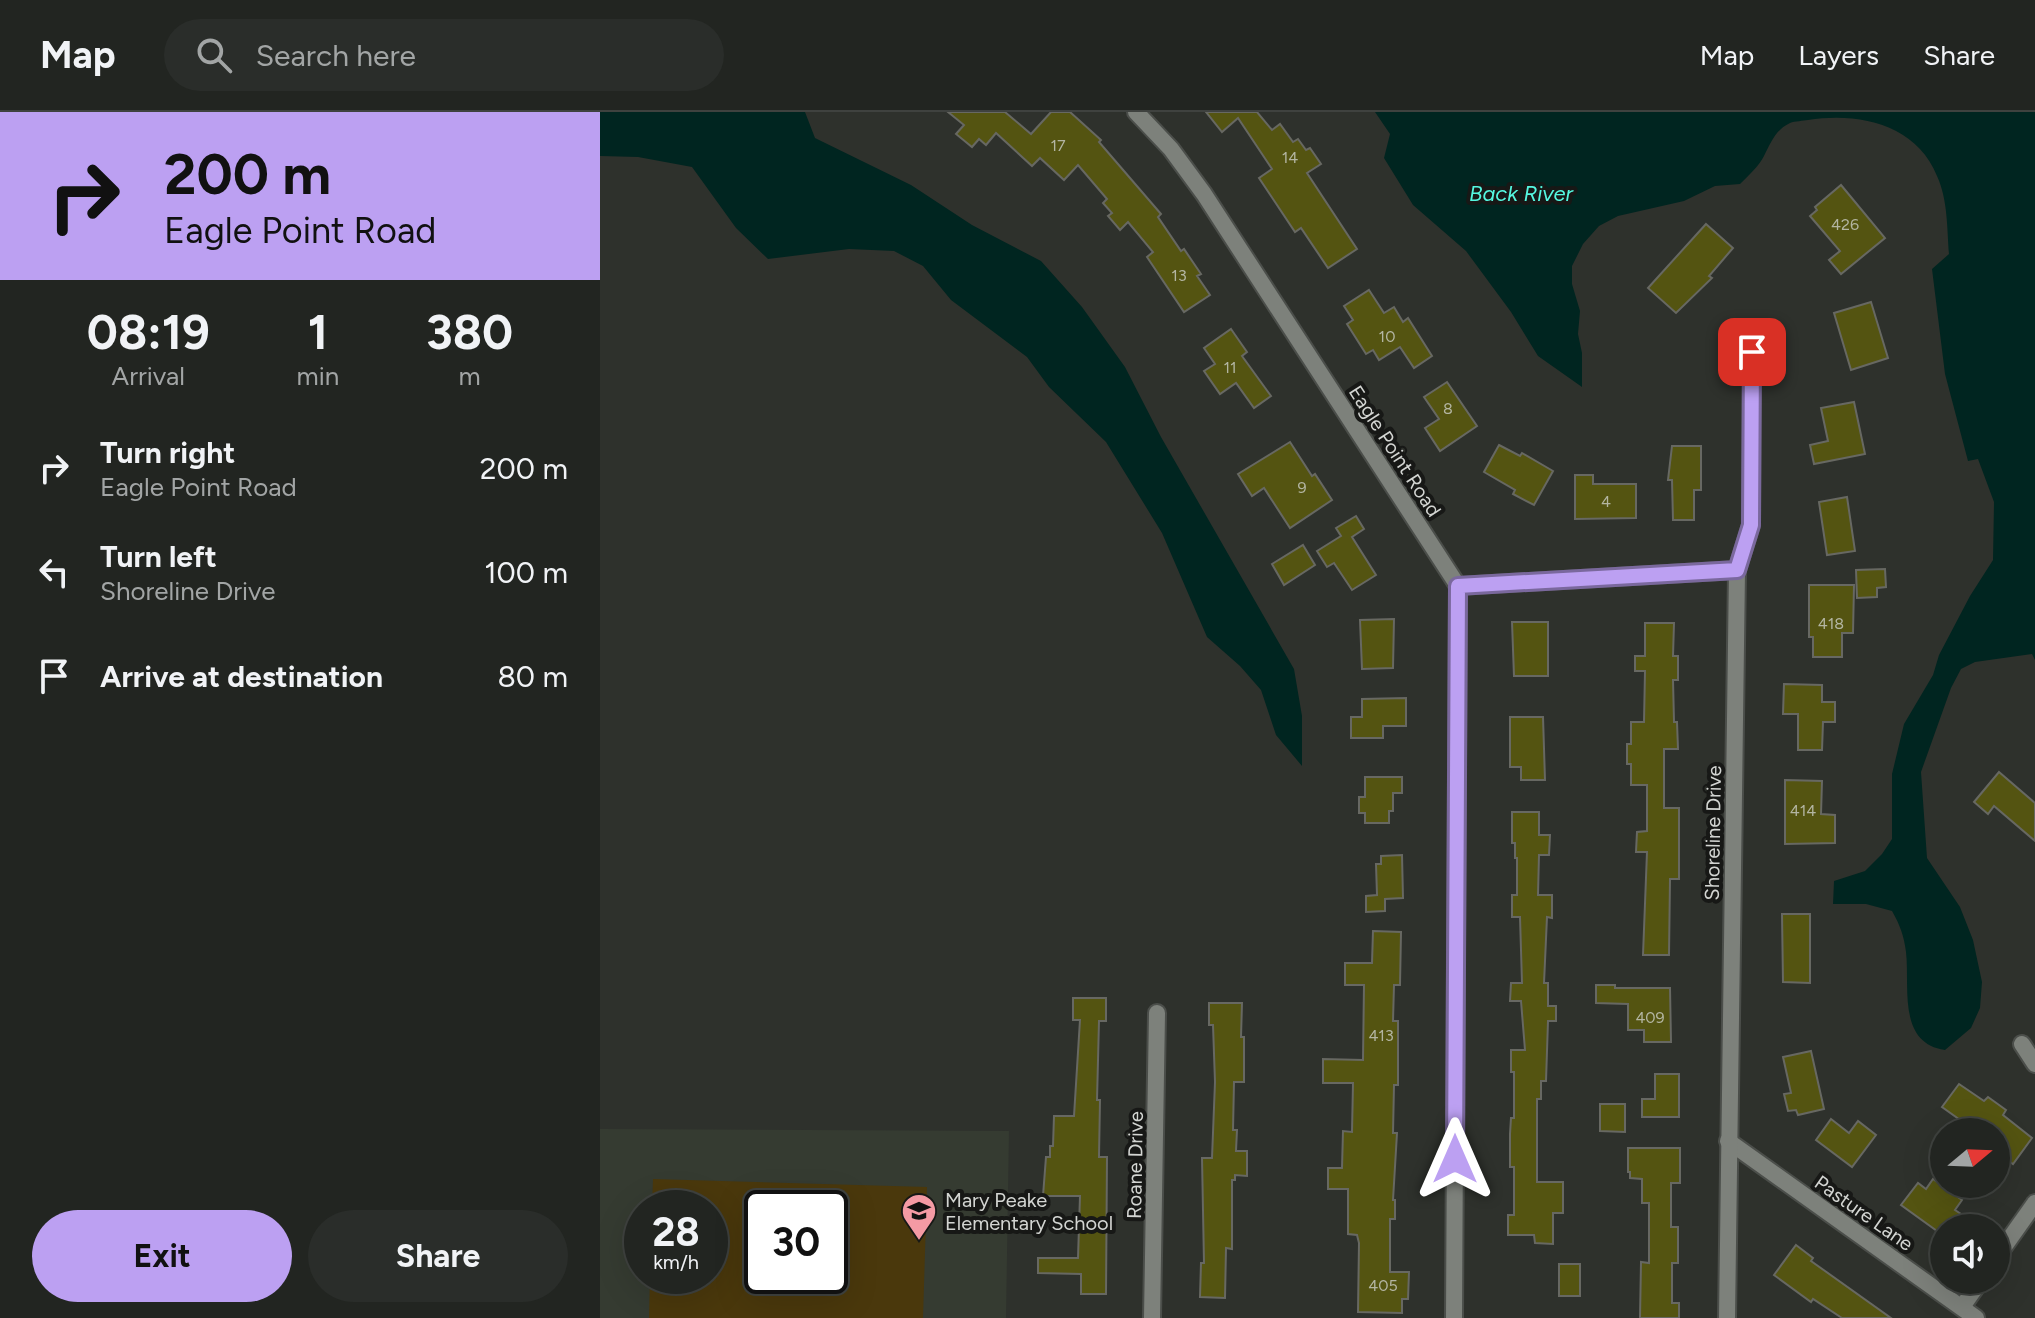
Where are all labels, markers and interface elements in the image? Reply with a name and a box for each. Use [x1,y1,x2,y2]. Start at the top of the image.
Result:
search box [164,19,724,91]
text: Map [40,32,116,78]
icon: search [192,33,236,77]
text: Search here [256,37,416,74]
text: Map [1700,38,1754,72]
text: Layers [1798,38,1879,72]
text: Share [1923,38,1995,72]
house number: 17 [1050,136,1066,155]
text: 200 m [164,141,331,208]
icon: right [32,144,136,248]
house number: 14 [1282,148,1298,167]
water label: Back River [1469,180,1575,207]
text: Eagle Point Road [164,209,436,252]
house number: 426 [1831,215,1859,234]
house number: 13 [1171,266,1187,285]
text: 08:19 [87,303,210,361]
text: 1 [308,303,328,361]
text: 380 [426,303,513,361]
pin [1718,318,1786,386]
house number: 10 [1379,327,1395,346]
icon: arrive [1730,330,1774,374]
house number: 11 [1223,358,1237,377]
text: Arrival [112,360,185,392]
text: min [297,360,339,392]
text: m [459,360,481,392]
street label: Eagle Point Road [1344,381,1446,521]
house number: 8 [1443,399,1453,418]
text: Turn right [100,434,235,471]
icon: right [32,446,76,490]
text: 200 m [480,450,568,487]
text: Eagle Point Road [100,471,297,503]
house number: 9 [1297,478,1307,497]
house number: 4 [1601,492,1611,511]
text: Turn left [100,538,217,575]
icon: left [32,550,76,594]
text: 100 m [484,554,568,591]
text: Shoreline Drive [100,575,276,607]
house number: 418 [1818,614,1844,633]
icon: arrive [32,654,76,698]
text: Arrive at destination [100,658,383,695]
text: 80 m [497,658,568,695]
street label: Shoreline Drive [1700,765,1726,901]
house number: 414 [1790,801,1816,820]
house number: 409 [1635,1008,1665,1027]
house number: 413 [1368,1026,1394,1045]
street label: Roane Drive [1122,1111,1148,1219]
position arrow [1413,1117,1497,1201]
north arrow [1930,1118,2010,1198]
map controls [1930,1118,2010,1294]
street label: Pasture Lane [1810,1170,1918,1256]
place label: Mary Peake Elementary School [945,1188,1113,1235]
speed limit sign: 30 [744,1190,848,1294]
school or university icon: Mary Peake Elementary School [900,1192,938,1242]
text: 28 [652,1208,700,1256]
button: Exit [32,1210,292,1302]
button: Share [308,1210,568,1302]
button: sound [1930,1214,2010,1294]
text: km/h [653,1250,699,1274]
house number: 405 [1368,1276,1398,1295]

